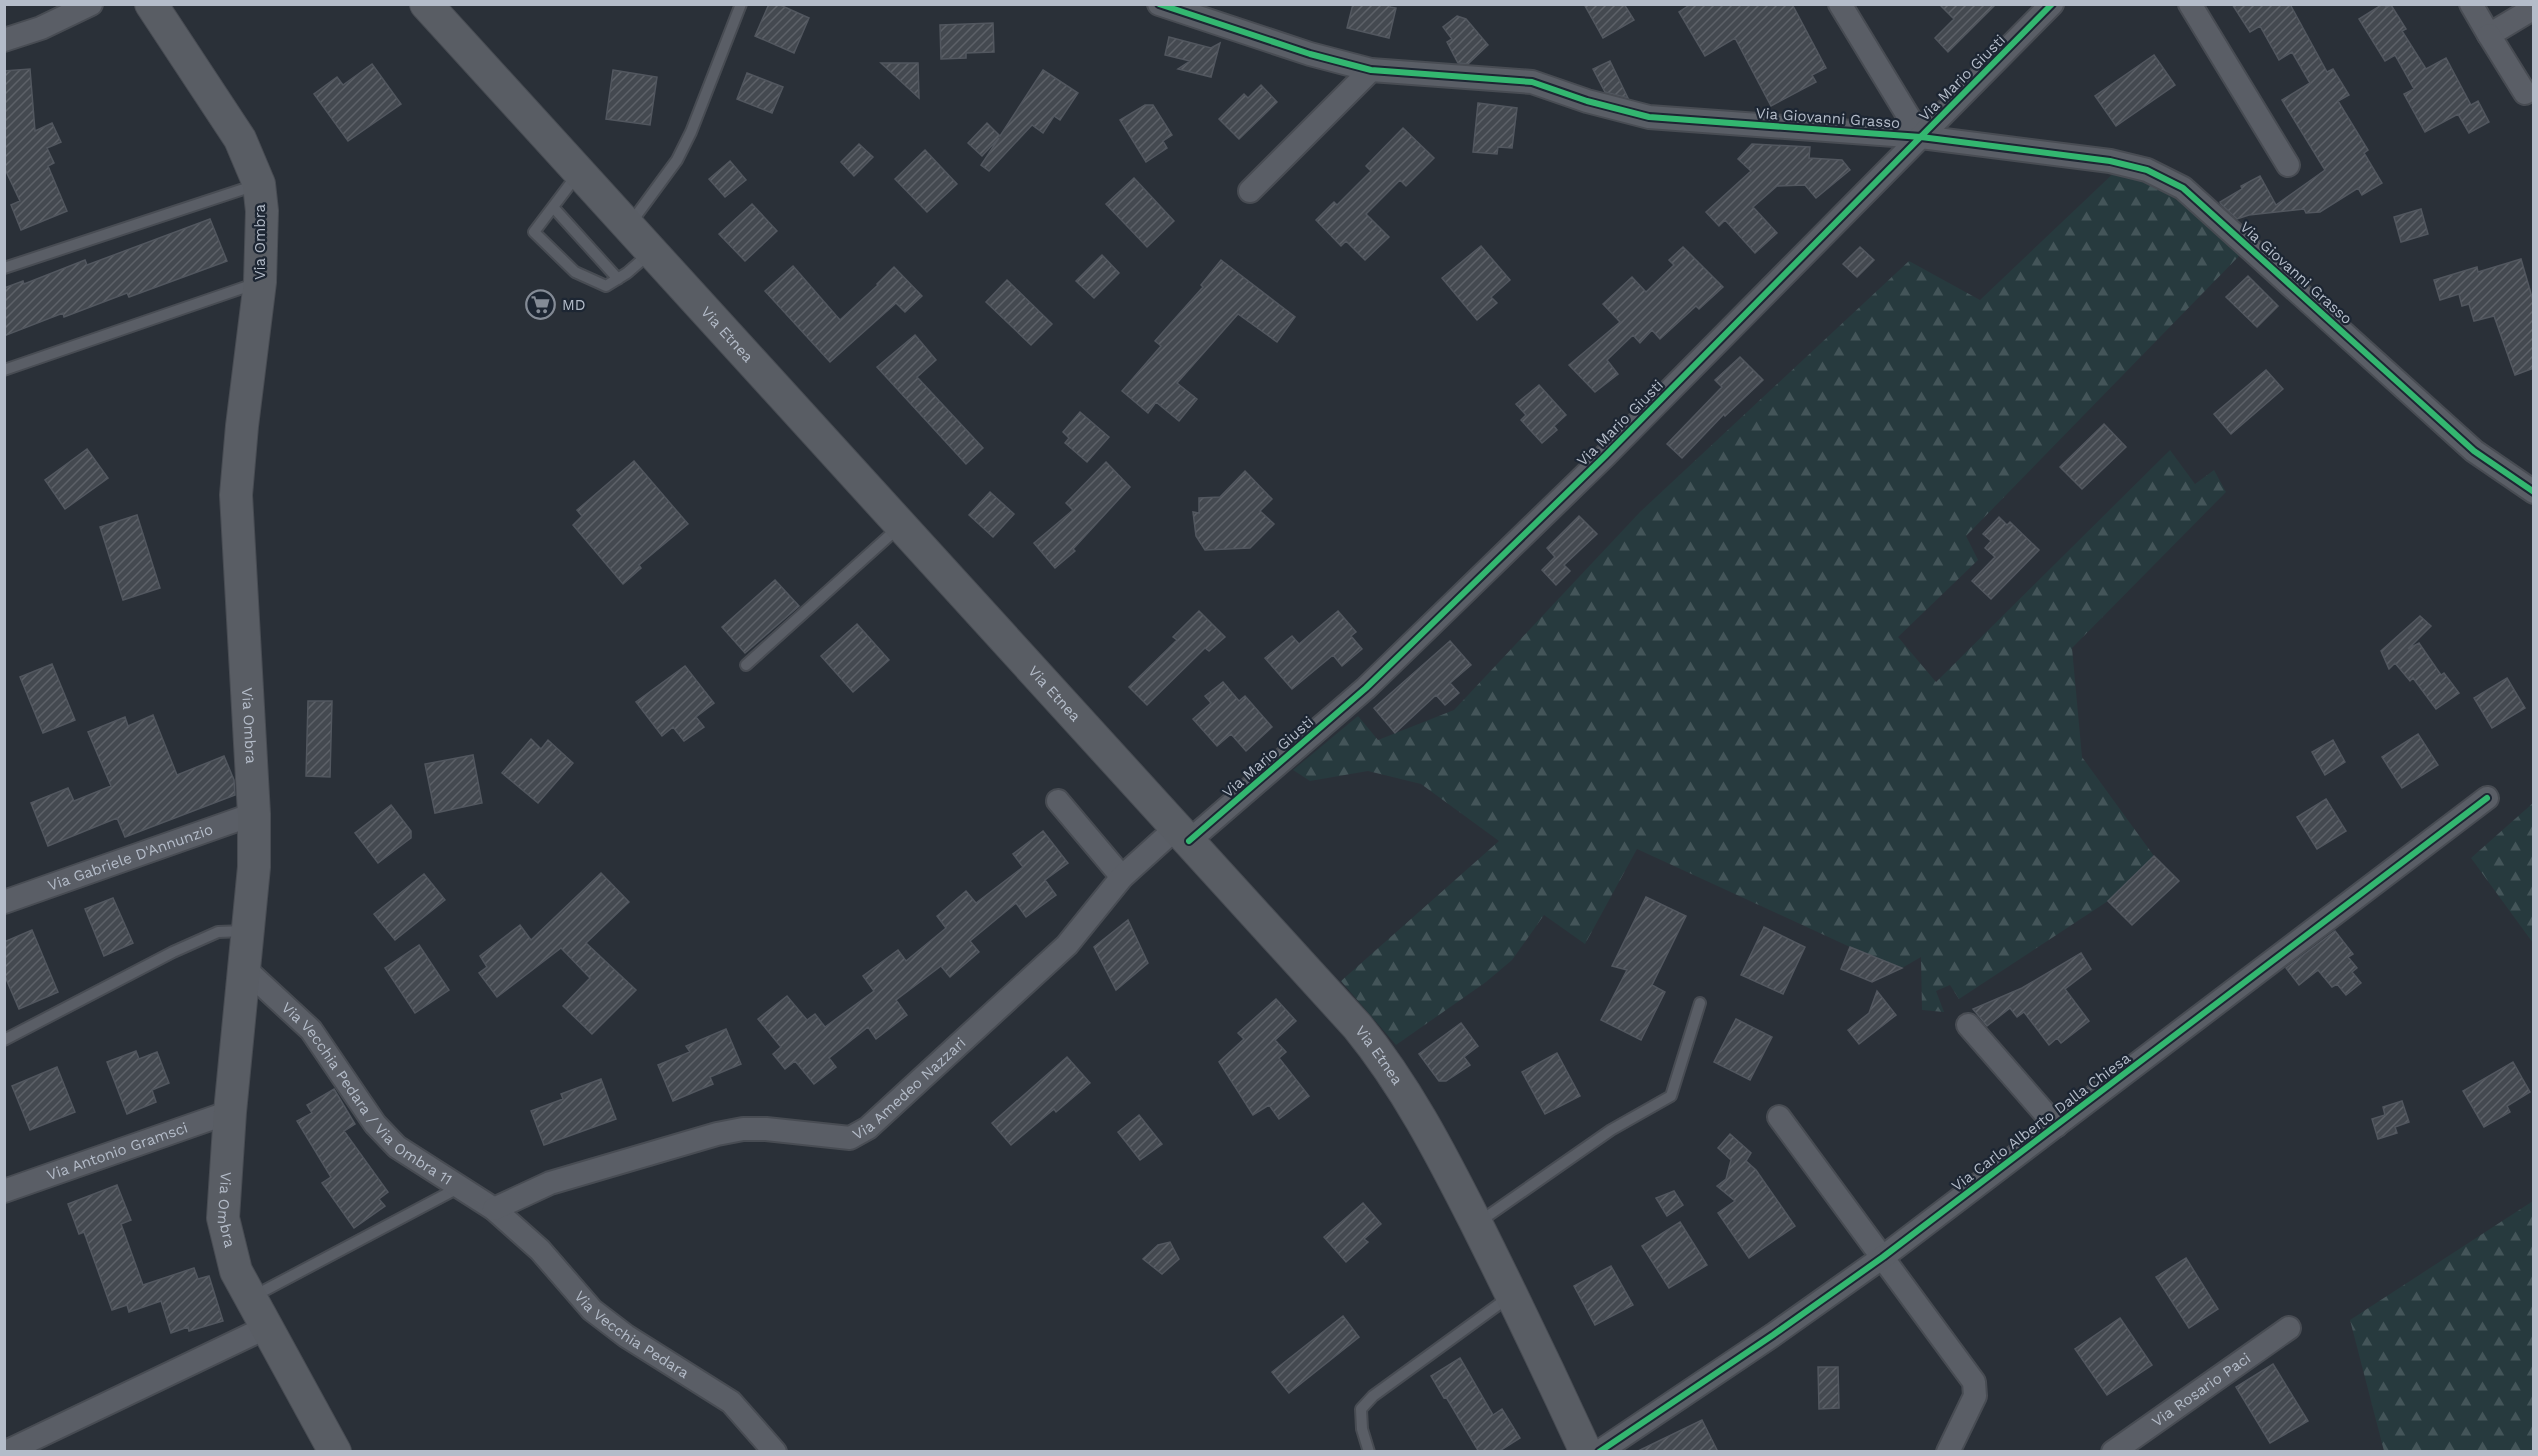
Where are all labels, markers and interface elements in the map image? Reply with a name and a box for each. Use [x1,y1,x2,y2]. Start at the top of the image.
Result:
street label: Via Mario Giusti [1915,31,2009,125]
street label: Via Giovanni Grasso [1755,104,1901,132]
street label: Via Ombra [251,203,269,280]
street label: Via Giovanni Grasso [2236,218,2356,328]
supermarket icon: MD [525,289,557,321]
place label: MD [562,296,586,314]
street label: Via Etnea [697,303,757,366]
street label: Via Mario Giusti [1573,376,1667,470]
street label: Via Etnea [1024,662,1085,726]
street label: Via Ombra [238,687,260,765]
street label: Via Mario Giusti [1219,713,1317,801]
street label: Via Gabriele D'Annunzio [45,820,215,895]
street label: Via Vecchia Pedara / Via Ombra 11 [278,998,455,1189]
street label: Via Etnea [1351,1022,1407,1089]
street label: Via Amedeo Nazzari [850,1034,969,1144]
street label: Via Carlo Alberto Dalla Chiesa [1948,1049,2134,1195]
street label: Via Antonio Gramsci [44,1118,190,1184]
street label: Via Ombra [214,1171,239,1250]
street label: Via Vecchia Pedara [571,1287,693,1382]
street label: Via Rosario Paci [2148,1349,2254,1431]

